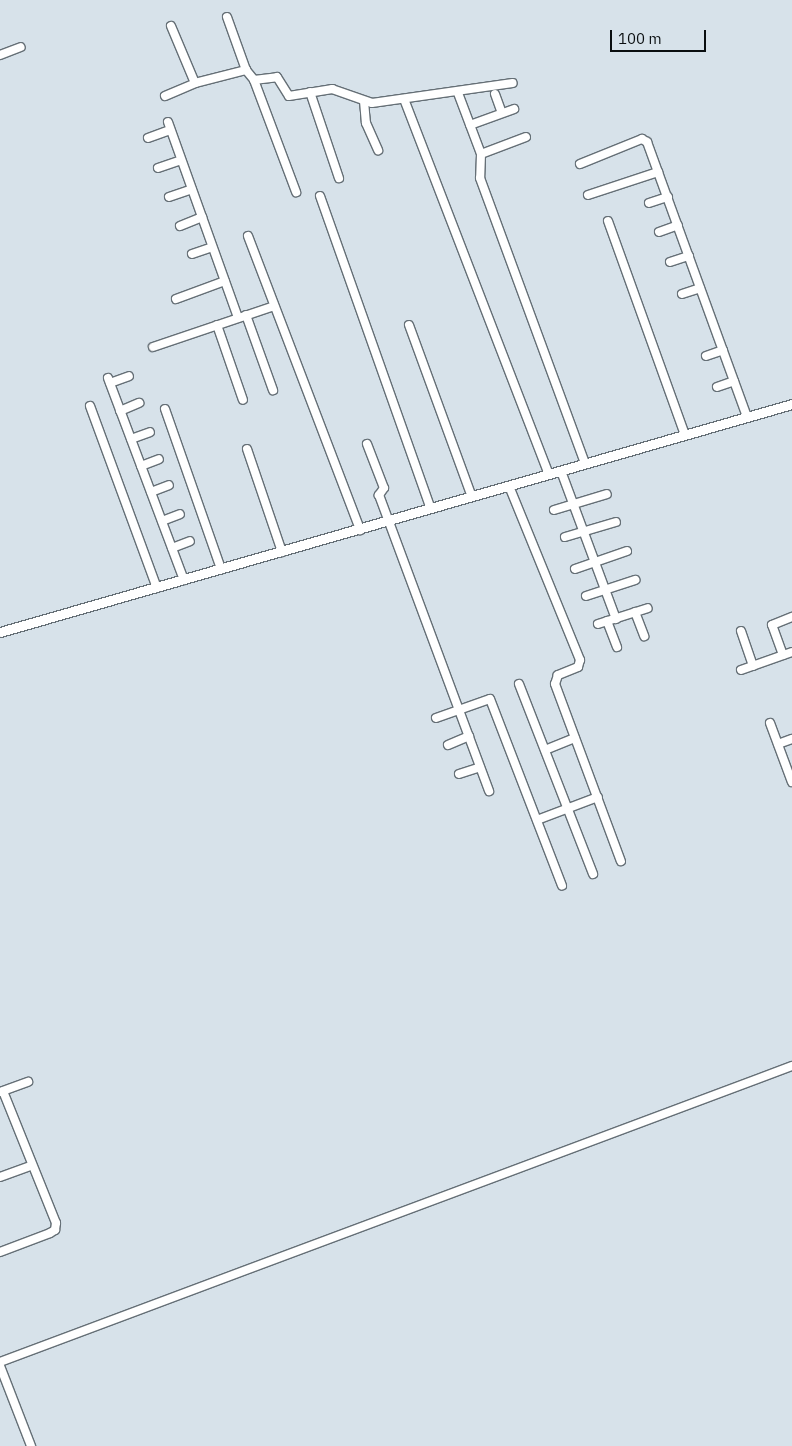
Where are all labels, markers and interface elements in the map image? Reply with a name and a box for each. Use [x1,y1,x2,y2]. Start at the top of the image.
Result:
scale bar [612,20,708,52]
text: 100 m [618,29,662,48]

